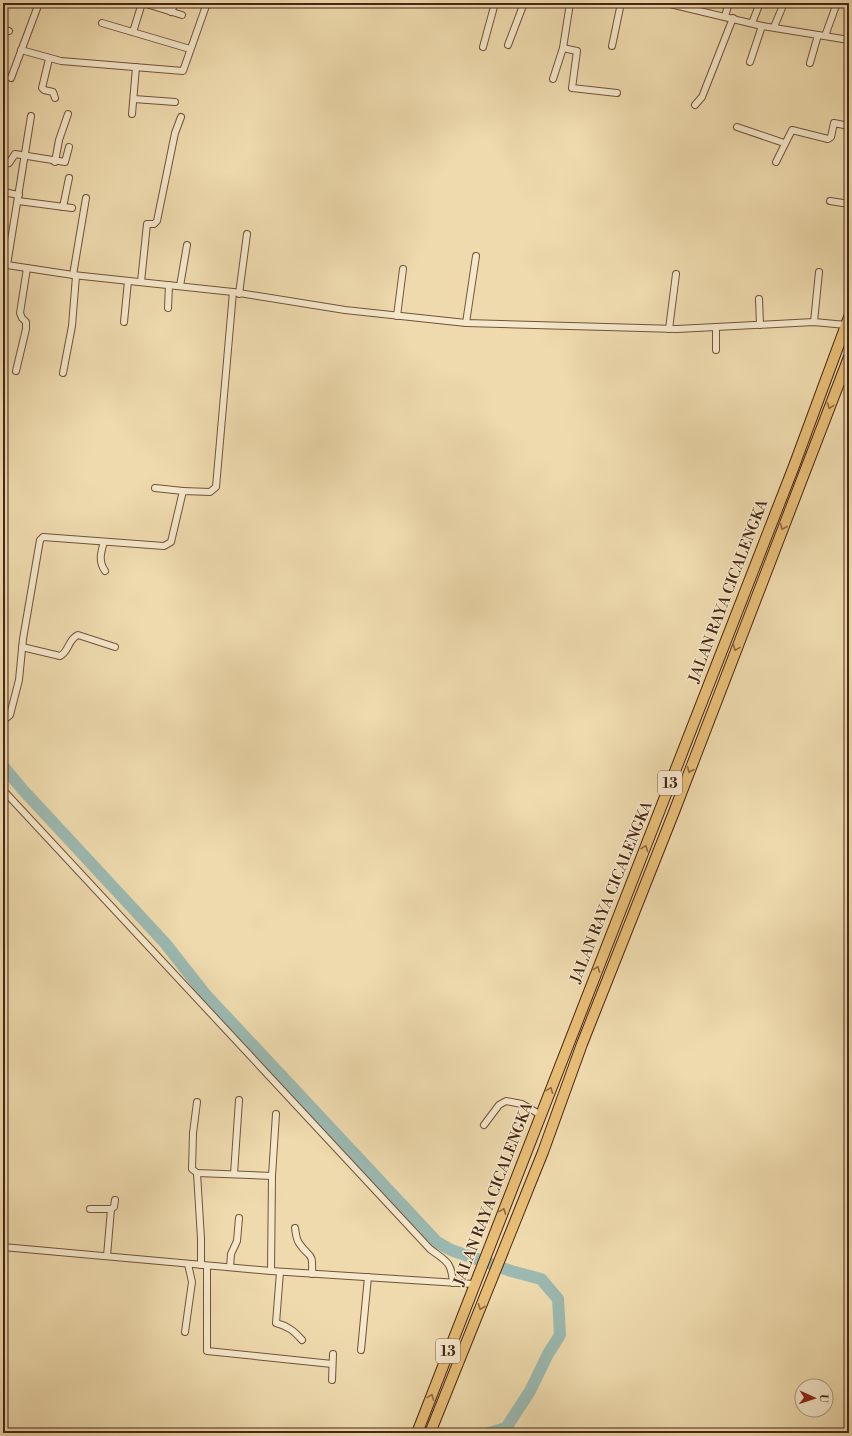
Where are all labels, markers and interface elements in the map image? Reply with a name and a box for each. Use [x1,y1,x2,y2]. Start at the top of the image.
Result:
one-way arrow [826,402,834,409]
street label: JALAN RAYA CICALENGKA [684,496,772,686]
one-way arrow [779,524,787,531]
one-way arrow [732,645,740,652]
one-way arrow [686,766,694,773]
road number: 13 [658,771,682,795]
street label: JALAN RAYA CICALENGKA [566,798,657,987]
one-way arrow [640,844,648,851]
one-way arrow [593,965,601,972]
one-way arrow [546,1086,554,1093]
street label: JALAN RAYA CICALENGKA [449,1099,537,1289]
one-way arrow [498,1207,506,1214]
one-way arrow [477,1304,485,1311]
road number: 13 [436,1339,460,1363]
north arrow [794,1378,834,1418]
one-way arrow [426,1393,434,1400]
text: U [816,1394,830,1404]

